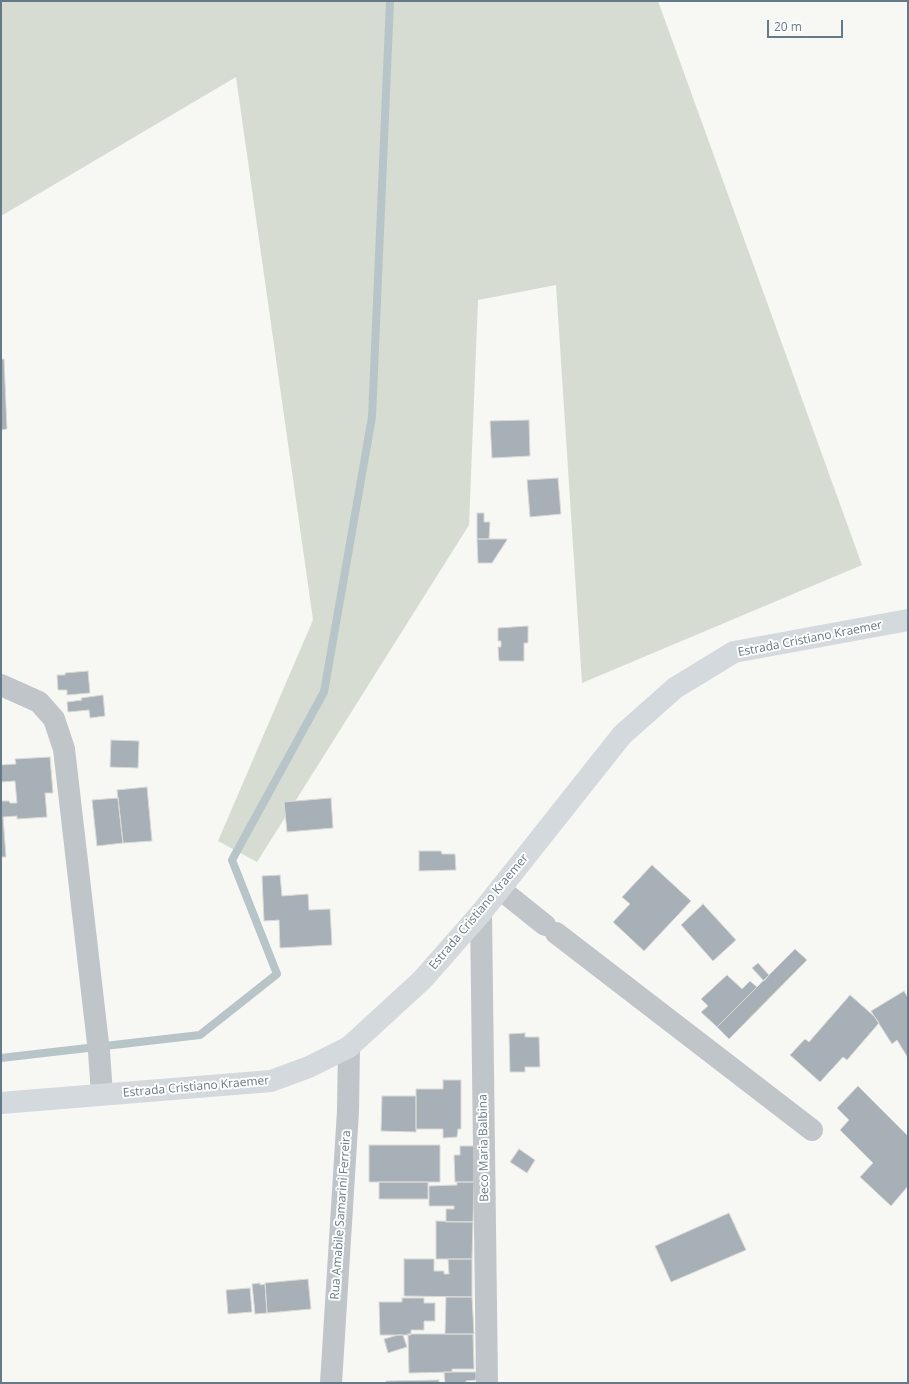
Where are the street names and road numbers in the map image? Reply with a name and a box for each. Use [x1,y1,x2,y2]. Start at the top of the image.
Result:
street label: Estrada Cristiano Kraemer [737,618,883,660]
street label: Estrada Cristiano Kraemer [426,851,532,973]
street label: Estrada Cristiano Kraemer [122,1073,270,1101]
street label: Beco Maria Balbina [476,1094,492,1202]
street label: Rua Amabile Samarini Ferreira [328,1130,354,1300]

